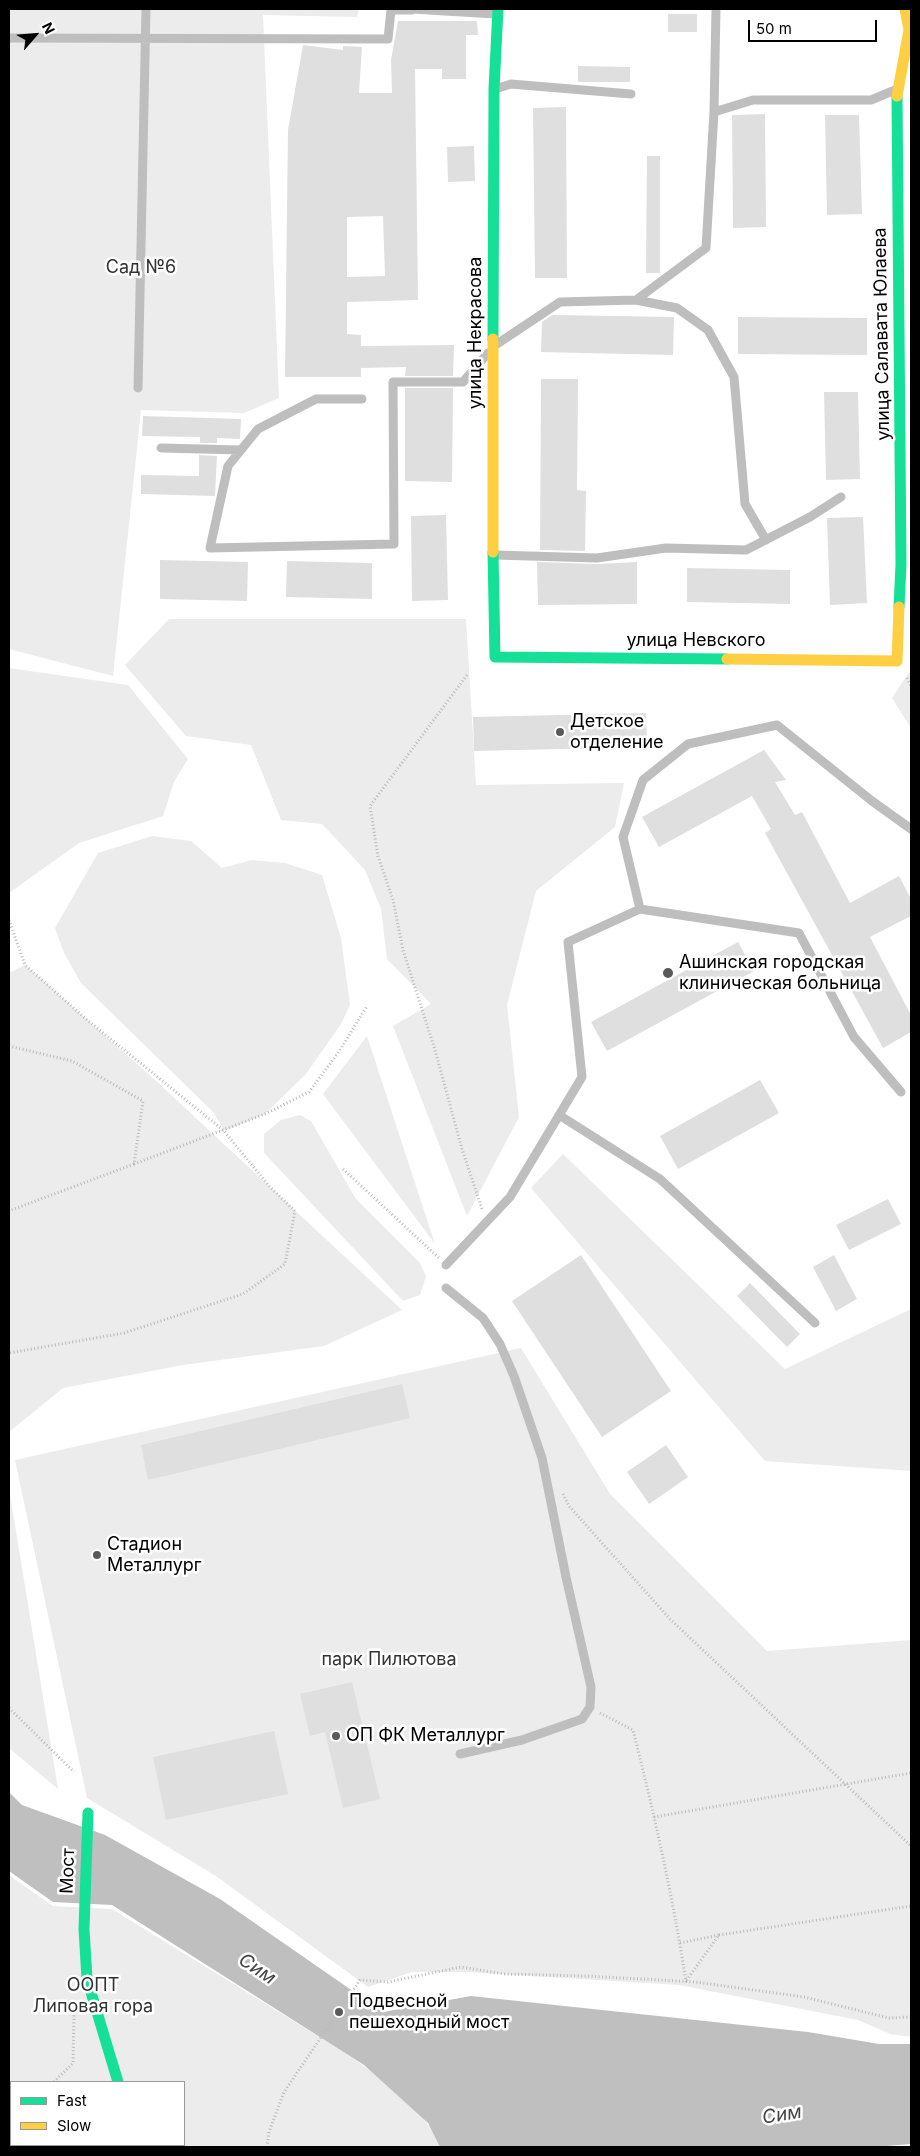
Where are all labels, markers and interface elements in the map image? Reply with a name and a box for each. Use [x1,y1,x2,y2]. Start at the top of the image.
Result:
north arrow [10,10,60,60]
scale bar [750,10,879,42]
text: N [39,19,59,37]
text: 50 m [756,19,792,38]
street label: улица Салавата Юлаева [869,227,895,441]
park label: Сад №6 [106,257,176,279]
street label: улица Некрасова [465,257,487,409]
street label: улица Невского [626,630,766,652]
place label: Детское отделение [570,711,664,754]
marker: Детское отделение [554,726,566,738]
place label: Ашинская городская клиническая больница [679,952,881,994]
marker: Ашинская городская клиническая больница [661,966,675,980]
place label: Стадион Металлург [107,1534,202,1576]
marker: Стадион Металлург [91,1549,103,1561]
park label: парк Пилютова [321,1649,457,1671]
place label: ОП ФК Металлург [346,1725,505,1747]
marker: ОП ФК Металлург [330,1730,342,1742]
street label: Мост [56,1848,80,1894]
water label: Сим [234,1948,280,1990]
park label: ООПТ Липовая гора [33,1975,153,2018]
place label: Подвесной пешеходный мост [349,1991,509,2034]
marker: Подвесной пешеходный мост [333,2006,345,2018]
legend [10,2081,185,2146]
text: Fast [57,2091,87,2110]
water label: Сим [761,2101,803,2129]
text: Slow [57,2116,91,2135]

